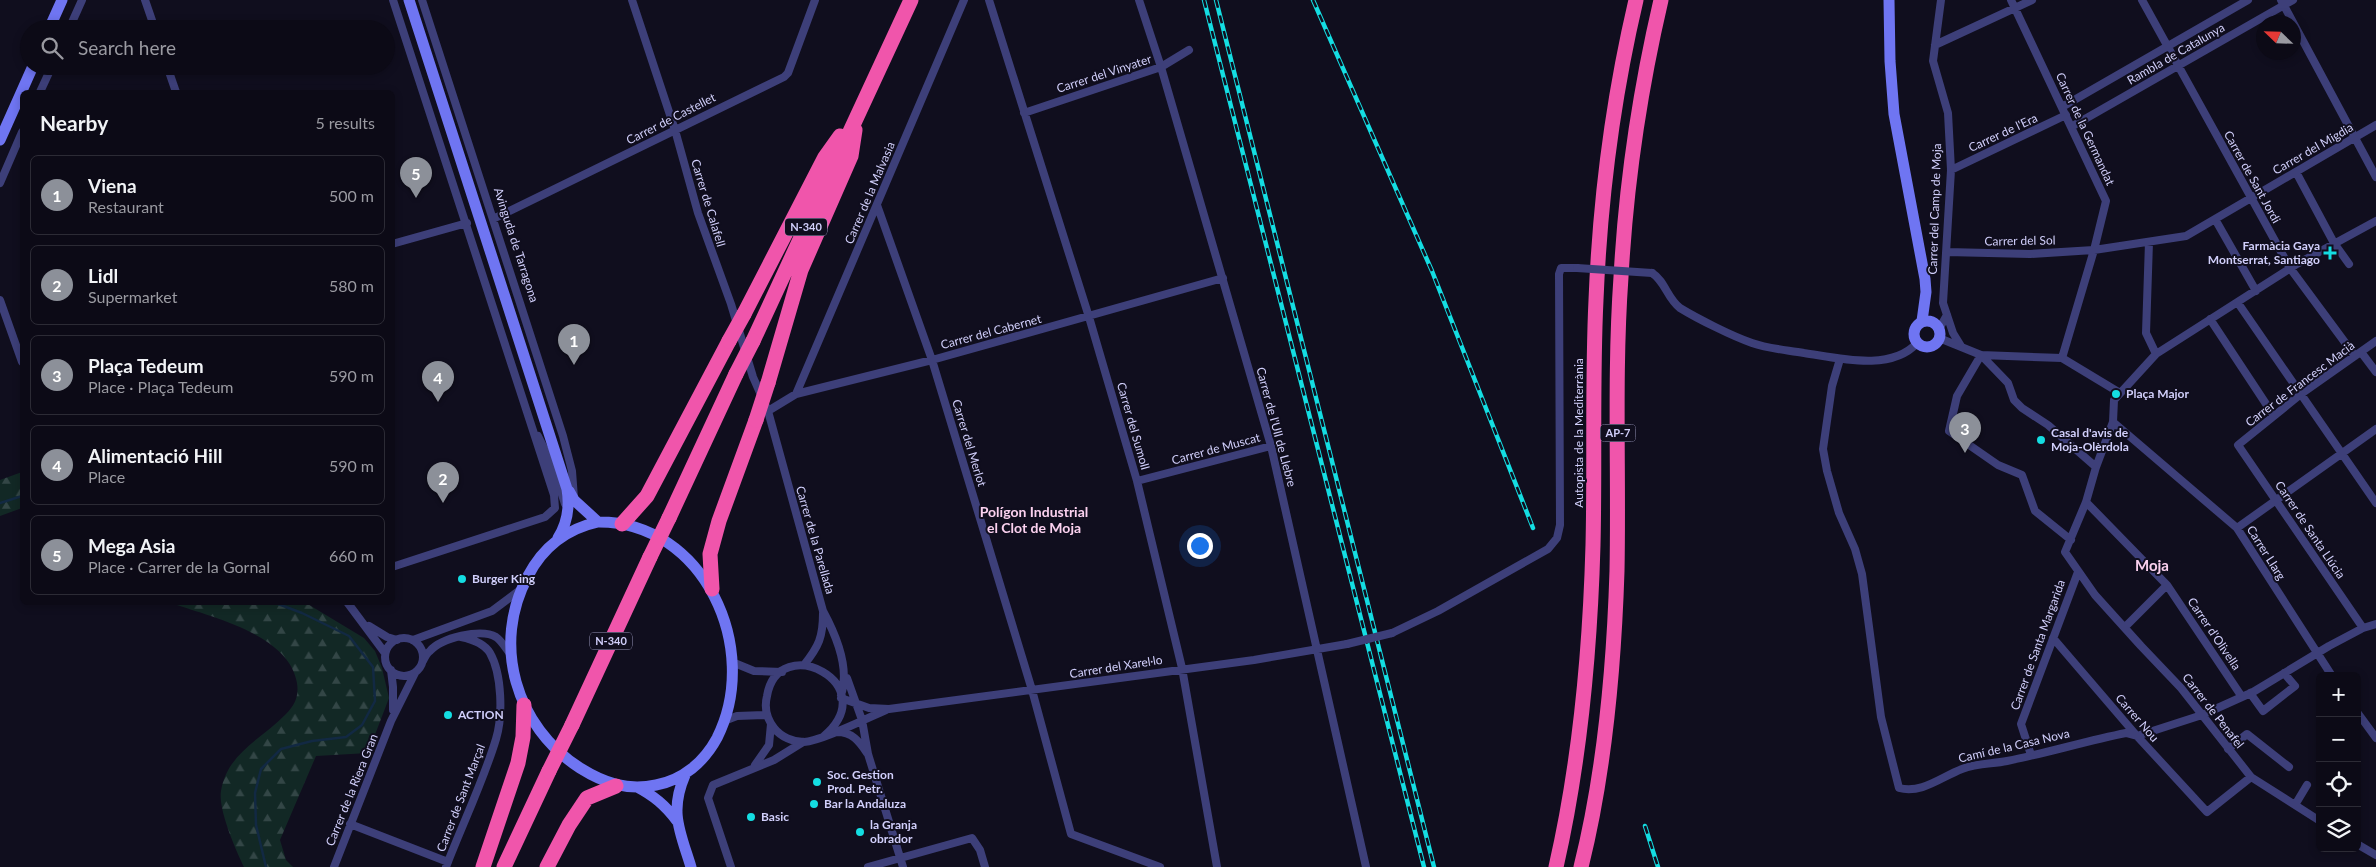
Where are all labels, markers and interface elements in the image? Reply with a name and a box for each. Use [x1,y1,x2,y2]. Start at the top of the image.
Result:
north arrow [2256,15,2301,60]
street label: Rambla de Catalunya [2124,19,2227,88]
search box [20,20,395,75]
icon: search [38,34,66,62]
text: Search here [78,36,176,59]
street label: Carrer del Vinyater [1054,51,1154,96]
street label: Carrer de la Germandat [2053,70,2118,188]
street label: Carrer de Castellet [624,89,719,148]
text: Nearby [40,110,108,135]
street label: Carrer de l'Era [1966,110,2040,155]
text: 5 results [315,113,375,132]
street label: Carrer del Migdia [2270,119,2356,178]
street label: Carrer de Sant Jordi [2221,128,2284,226]
street label: Carrer de la Malvasia [841,139,898,246]
street label: Carrer del Camp de Moja [1925,143,1944,275]
pin: 5 [400,157,432,198]
street label: Carrer de Calafell [688,157,729,248]
text: Viena [88,174,137,197]
text: 1 [52,186,62,205]
text: 500 m [329,186,374,205]
street label: Avinguda de Tarragona [491,186,542,304]
text: Restaurant [88,197,164,216]
road number: N-340 [785,218,827,236]
street label: Carrer del Sol [1984,232,2056,249]
place label: Farmàcia Gaya Montserrat, Santiago [2208,238,2320,267]
marker: Farmàcia Gaya Montserrat, Santiago [2324,247,2336,259]
text: Lidl [88,264,118,287]
text: 2 [52,276,62,295]
text: 580 m [329,276,374,295]
text: Supermarket [88,287,177,306]
street label: Carrer del Cabernet [939,311,1044,352]
pin: 1 [558,324,590,365]
street label: Carrer de Francesc Macià [2242,338,2357,430]
text: Plaça Tedeum [88,354,204,377]
street label: Autopista de la Mediterrània [1571,358,1586,508]
pin: 4 [422,361,454,402]
street label: Carrer de l'Ull de Llebre [1253,365,1300,488]
text: 3 [52,366,62,385]
text: 590 m [329,366,374,385]
text: Place · Plaça Tedeum [88,377,234,396]
street label: Carrer del Sumoll [1114,380,1153,471]
place label: Plaça Major [2126,386,2190,401]
marker: Plaça Major [2110,388,2122,400]
street label: Carrer del Merlot [949,397,990,489]
pin: 3 [1949,412,1981,453]
road number: AP-7 [1600,424,1636,442]
place label: Casal d'avis de Moja-Olèrdola [2051,425,2129,454]
street label: Carrer de Muscat [1170,429,1262,468]
marker: Casal d'avis de Moja-Olèrdola [2035,434,2047,446]
text: Alimentació Hill [88,444,222,467]
text: 4 [52,456,62,475]
text: 590 m [329,456,374,475]
pin: 2 [427,462,459,503]
text: Place [88,467,125,486]
street label: Carrer de Santa Llúcia [2272,478,2349,581]
street label: Carrer de la Parellada [793,484,838,596]
district label: Polígon Industrial el Clot de Moja [980,503,1088,536]
street label: Carrer Llarg [2244,523,2289,583]
your location [1187,533,1213,559]
text: Mega Asia [88,534,175,557]
text: 5 [52,546,62,565]
text: 660 m [329,546,374,565]
district label: Moja [2135,556,2169,574]
text: Place · Carrer de la Gornal [88,557,270,576]
place label: Burger King [472,571,536,586]
marker: Burger King [456,573,468,585]
street label: Carrer de Santa Margarida [2007,578,2068,712]
street label: Carrer d'Olivella [2185,595,2244,673]
road number: N-340 [590,632,632,649]
street label: Carrer del Xarel·lo [1068,652,1164,681]
street label: Carrer de Penafel [2179,670,2247,751]
map controls [2316,672,2361,852]
button: + [2316,672,2361,717]
street label: Carrer Nou [2113,691,2162,745]
place label: ACTION [457,707,504,722]
marker: ACTION [442,709,454,721]
button: − [2316,717,2361,762]
street label: Camí de la Casa Nova [1957,725,2071,766]
street label: Carrer de la Riera Gran [322,732,381,848]
street label: Carrer de Sant Marçal [433,742,488,854]
button: locate [2316,762,2361,807]
place label: Soc. Gestion Prod. Petr. [827,767,894,796]
marker: Soc. Gestion Prod. Petr. [811,776,823,788]
place label: Bar la Andaluza [824,796,906,811]
marker: Bar la Andaluza [808,798,820,810]
button: layers [2316,807,2361,852]
place label: Basic [761,809,789,824]
marker: Basic [745,811,757,823]
place label: la Granja obrador [870,817,917,846]
marker: la Granja obrador [854,826,866,838]

